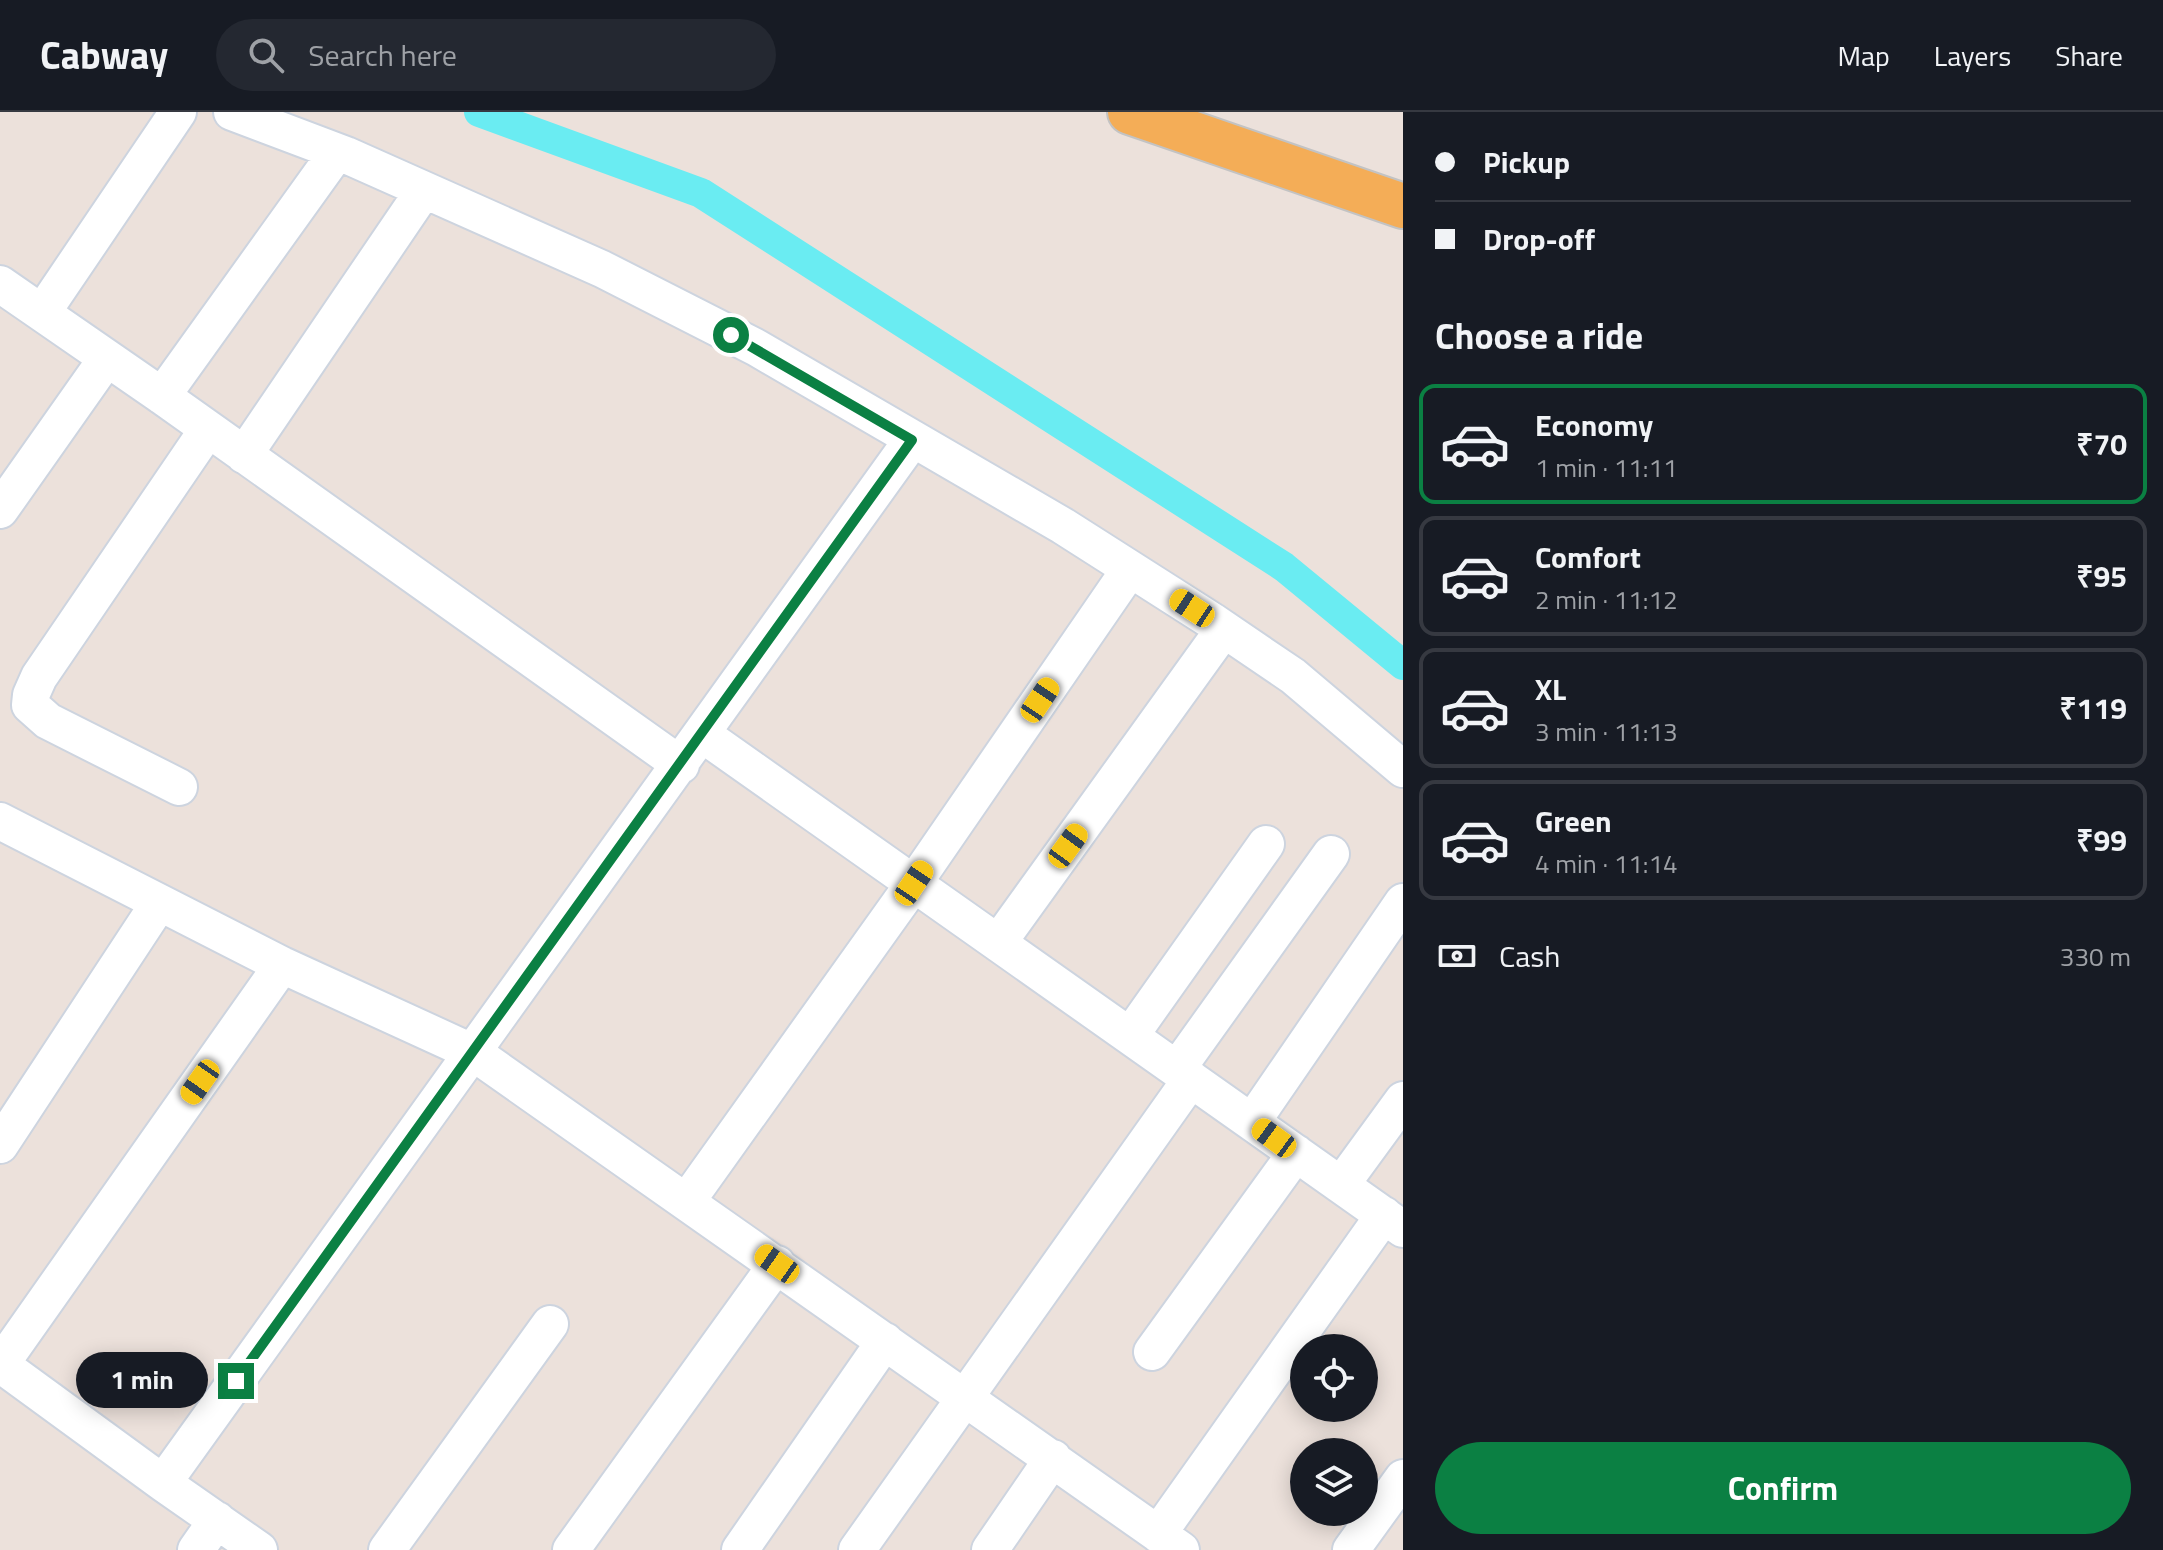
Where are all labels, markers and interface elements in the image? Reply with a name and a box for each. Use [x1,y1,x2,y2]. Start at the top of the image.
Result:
search box [216,19,776,91]
text: Cabway [40,26,168,84]
text: Search here [308,32,457,78]
icon: search [244,33,288,77]
text: Map [1837,34,1890,77]
text: Layers [1934,34,2011,77]
text: Share [2055,34,2123,77]
text: Pickup [1483,139,1570,185]
text: Drop-off [1483,216,1595,262]
text: Choose a ride [1435,308,1643,363]
route start [713,317,749,353]
text: Economy [1535,402,1653,448]
icon: car [1439,408,1511,480]
text: ₹70 [2076,421,2127,467]
text: 1 min · 11:11 [1535,448,1678,487]
text: Comfort [1535,534,1641,580]
icon: car [1439,540,1511,612]
text: ₹95 [2076,553,2127,599]
text: 2 min · 11:12 [1535,580,1678,619]
car [1165,585,1219,631]
text: XL [1535,666,1566,712]
icon: car [1439,672,1511,744]
car [1017,673,1063,727]
text: ₹119 [2059,685,2127,731]
text: 3 min · 11:13 [1535,712,1678,751]
text: Green [1535,798,1612,844]
icon: car [1439,804,1511,876]
text: ₹99 [2076,817,2127,863]
car [1044,820,1092,872]
text: 4 min · 11:14 [1535,844,1678,883]
car [891,856,937,910]
text: Cash [1499,933,1560,979]
icon: cash [1435,934,1479,978]
text: 330 m [2060,937,2131,976]
car [176,1055,224,1109]
car [1248,1114,1300,1162]
car [750,1240,804,1288]
map controls [1290,1334,1378,1526]
button: locate [1290,1334,1378,1422]
callout: 1 min [76,1353,208,1409]
text: 1 min [110,1360,174,1399]
route end [218,1363,254,1399]
button: layers [1290,1438,1378,1526]
button: Confirm [1435,1442,2131,1534]

